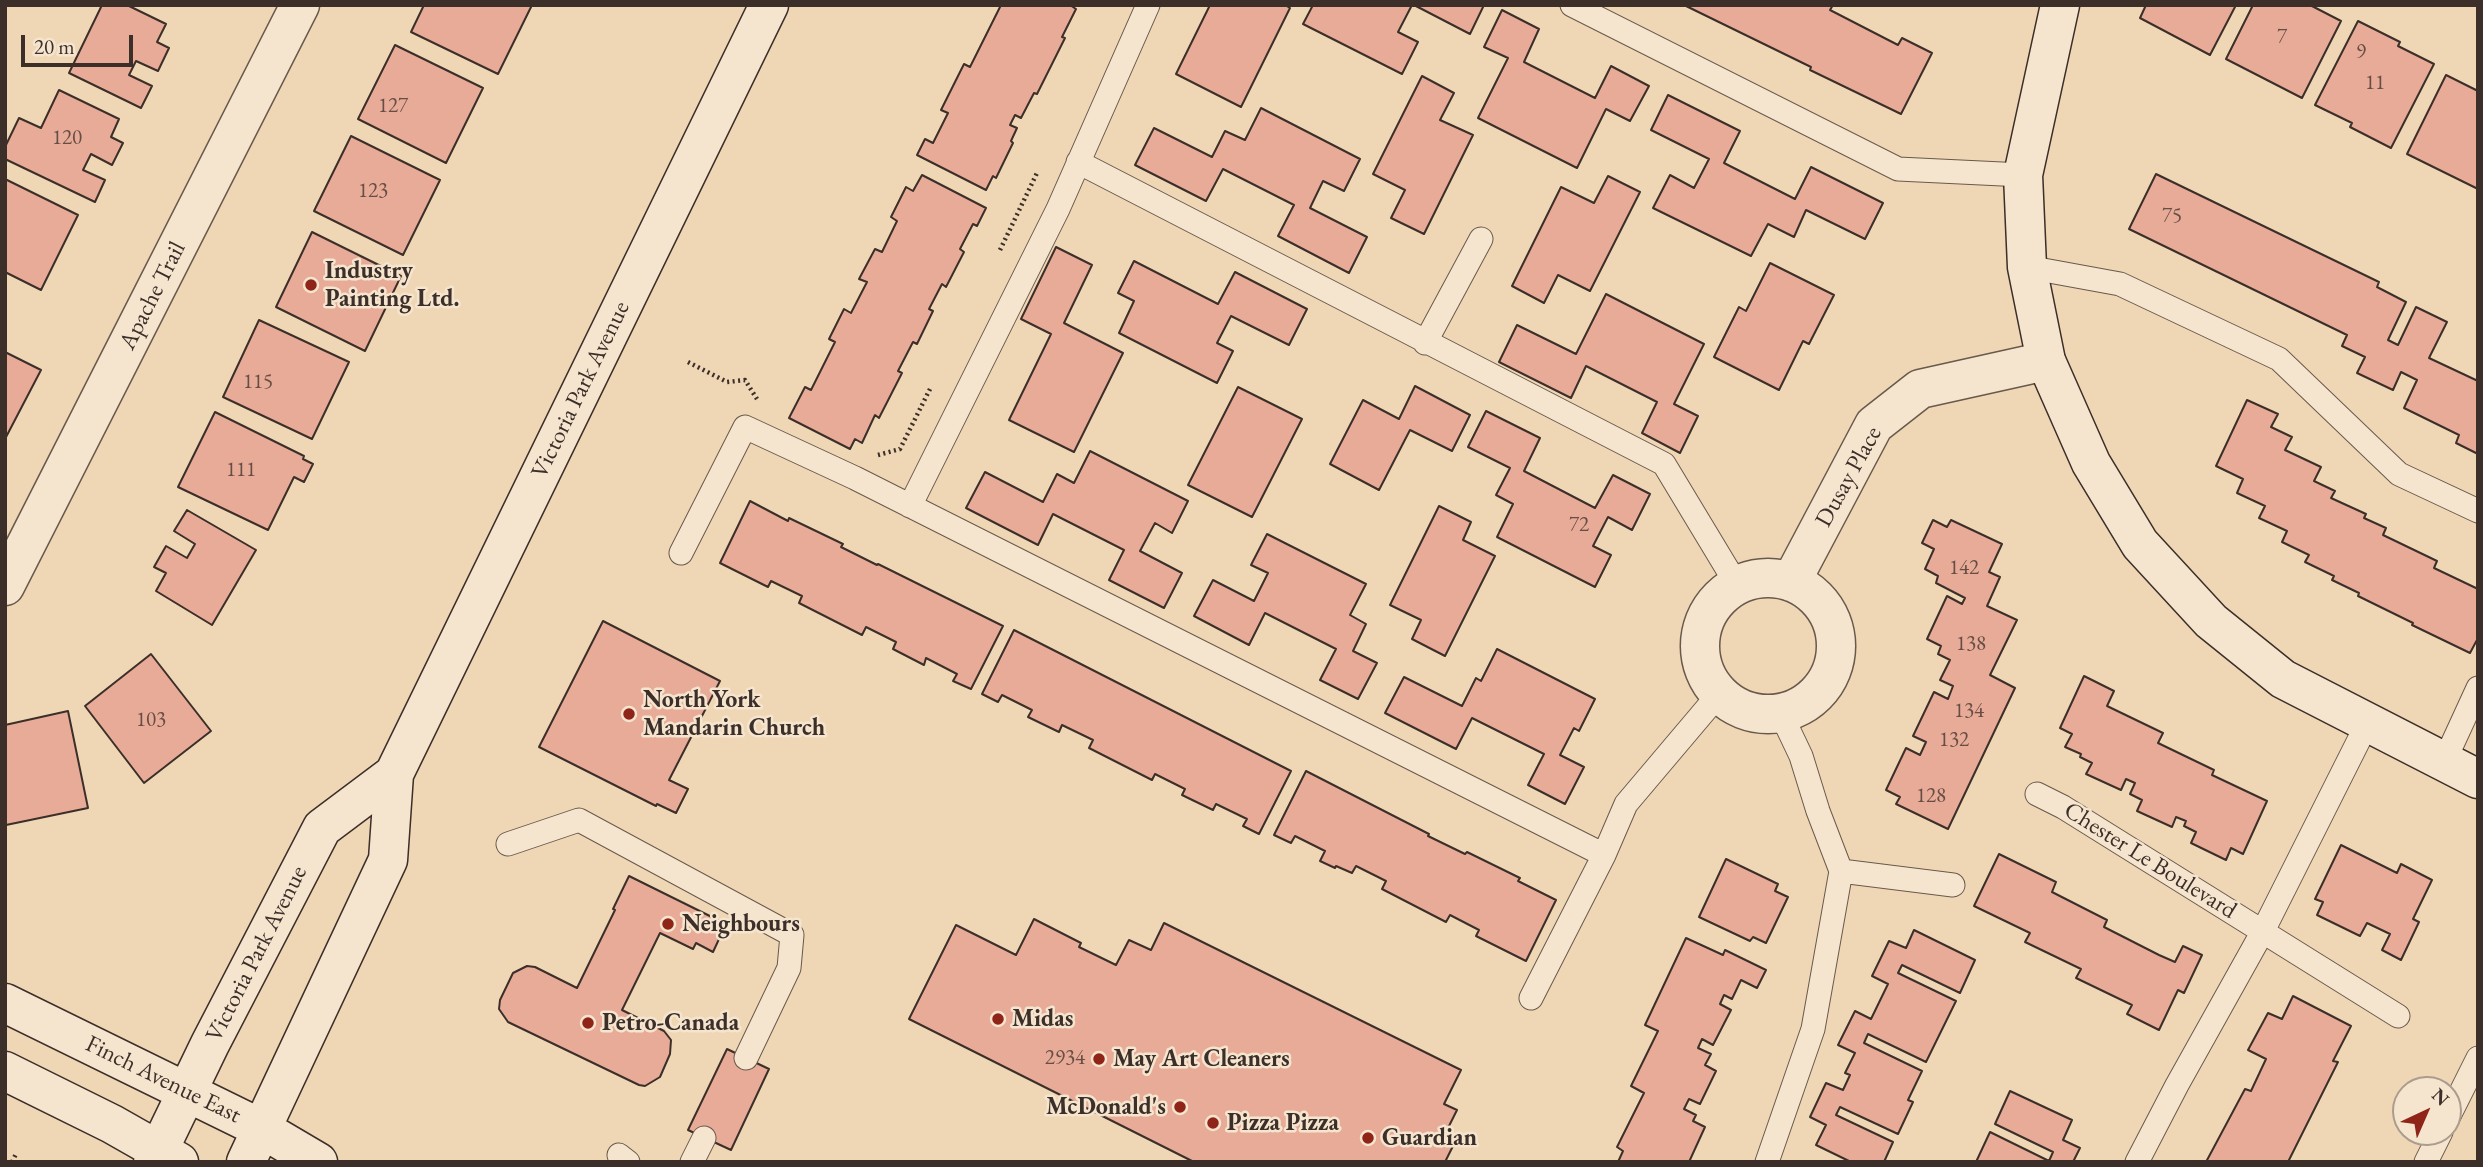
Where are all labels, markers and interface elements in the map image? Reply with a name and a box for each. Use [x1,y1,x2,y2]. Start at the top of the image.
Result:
scale bar [24,21,136,65]
house number: 7 [2277,24,2287,50]
text: 20 m [34,33,75,60]
house number: 9 [2356,39,2366,65]
house number: 11 [2365,70,2385,96]
house number: 127 [378,93,408,119]
house number: 120 [52,125,82,151]
house number: 123 [358,178,388,204]
house number: 75 [2162,203,2182,229]
street label: Apache Trail [114,237,192,355]
place label: Industry Painting Ltd. [325,257,459,313]
marker: Industry Painting Ltd. [303,277,319,293]
street label: Victoria Park Avenue [526,297,636,483]
house number: 115 [243,369,273,395]
street label: Dusay Place [1810,422,1888,532]
house number: 111 [226,457,256,483]
house number: 72 [1569,512,1589,538]
house number: 142 [1949,555,1979,581]
house number: 138 [1956,631,1986,657]
place label: North York Mandarin Church [643,686,825,742]
house number: 134 [1954,698,1984,724]
marker: North York Mandarin Church [621,706,637,722]
house number: 103 [136,707,166,733]
house number: 132 [1939,727,1969,753]
house number: 128 [1916,783,1946,809]
street label: Chester Le Boulevard [2058,796,2242,926]
street label: Victoria Park Avenue [200,861,314,1047]
place label: Neighbours [682,910,800,938]
marker: Neighbours [660,916,676,932]
place label: Midas [1012,1005,1074,1033]
place label: Petro-Canada [602,1009,739,1037]
marker: Midas [990,1011,1006,1027]
marker: Petro-Canada [580,1015,596,1031]
street label: Finch Avenue East [81,1030,245,1130]
house number: 2934 [1045,1045,1085,1071]
place label: May Art Cleaners [1113,1045,1290,1073]
marker: May Art Cleaners [1091,1051,1107,1067]
north arrow [2392,1076,2462,1146]
text: N [2426,1083,2455,1111]
place label: McDonald's [1046,1093,1166,1121]
marker: McDonald's [1172,1099,1188,1115]
place label: Pizza Pizza [1227,1109,1339,1137]
marker: Pizza Pizza [1205,1115,1221,1131]
place label: Guardian [1382,1124,1477,1152]
marker: Guardian [1360,1130,1376,1146]

